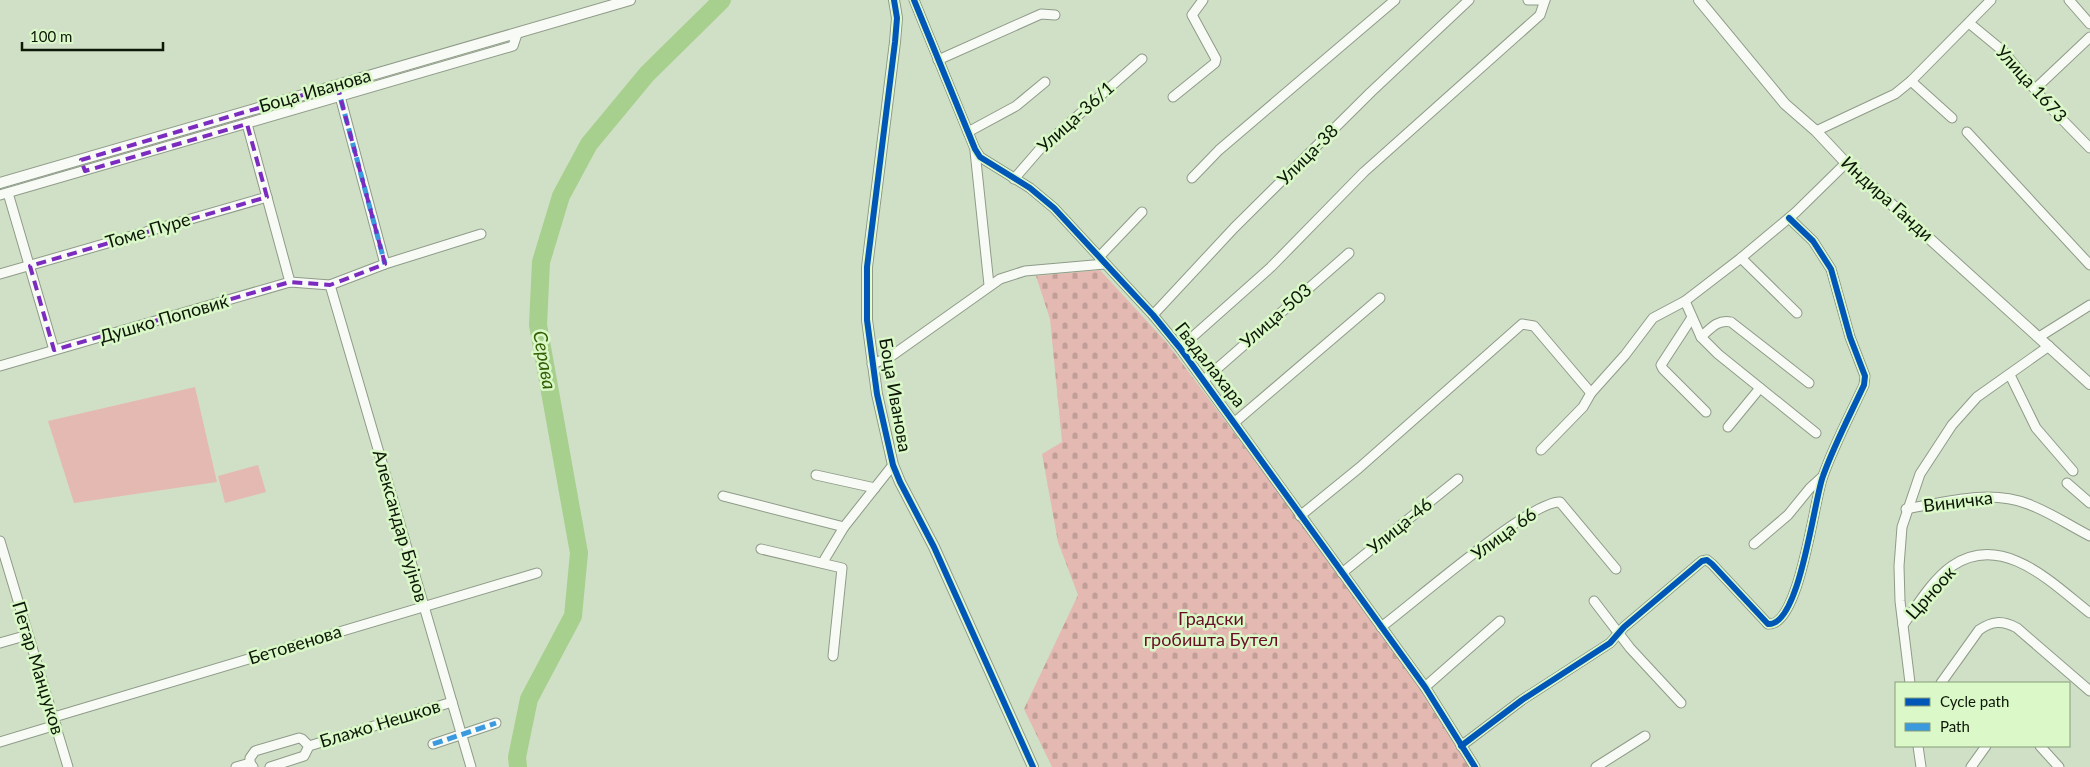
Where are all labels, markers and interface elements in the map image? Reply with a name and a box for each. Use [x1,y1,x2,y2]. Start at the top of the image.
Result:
scale bar [22,20,164,52]
text: 100 m [30,27,72,45]
street label: Улица 1673 [1991,40,2072,126]
street label: Боца Иванова [256,64,373,117]
street label: Улица-36/1 [1032,76,1118,156]
street label: Улица-38 [1272,119,1342,189]
street label: Индира Ганди [1837,151,1938,245]
street label: Томе Пуре [103,207,193,253]
street label: Улица-503 [1235,278,1316,352]
street label: Душко Поповиќ [97,289,231,347]
street label: Гвадалахара [1171,317,1251,411]
water label: Серава [529,329,562,391]
street label: Боца Иванова [875,336,917,454]
street label: Александар Бујнов [369,447,433,604]
street label: Виничка [1922,486,1994,516]
street label: Улица-46 [1362,492,1436,558]
street label: Улица 66 [1467,502,1540,564]
street label: Црноок [1901,561,1960,623]
street label: Петар Манџуков [8,598,70,737]
park label: Градски гробишта Бутел [1144,607,1278,650]
street label: Бетовенова [246,619,344,669]
legend [1895,682,2070,747]
text: Cycle path [1940,692,2009,710]
street label: Блажо Нешков [317,694,443,752]
text: Path [1940,717,1970,735]

